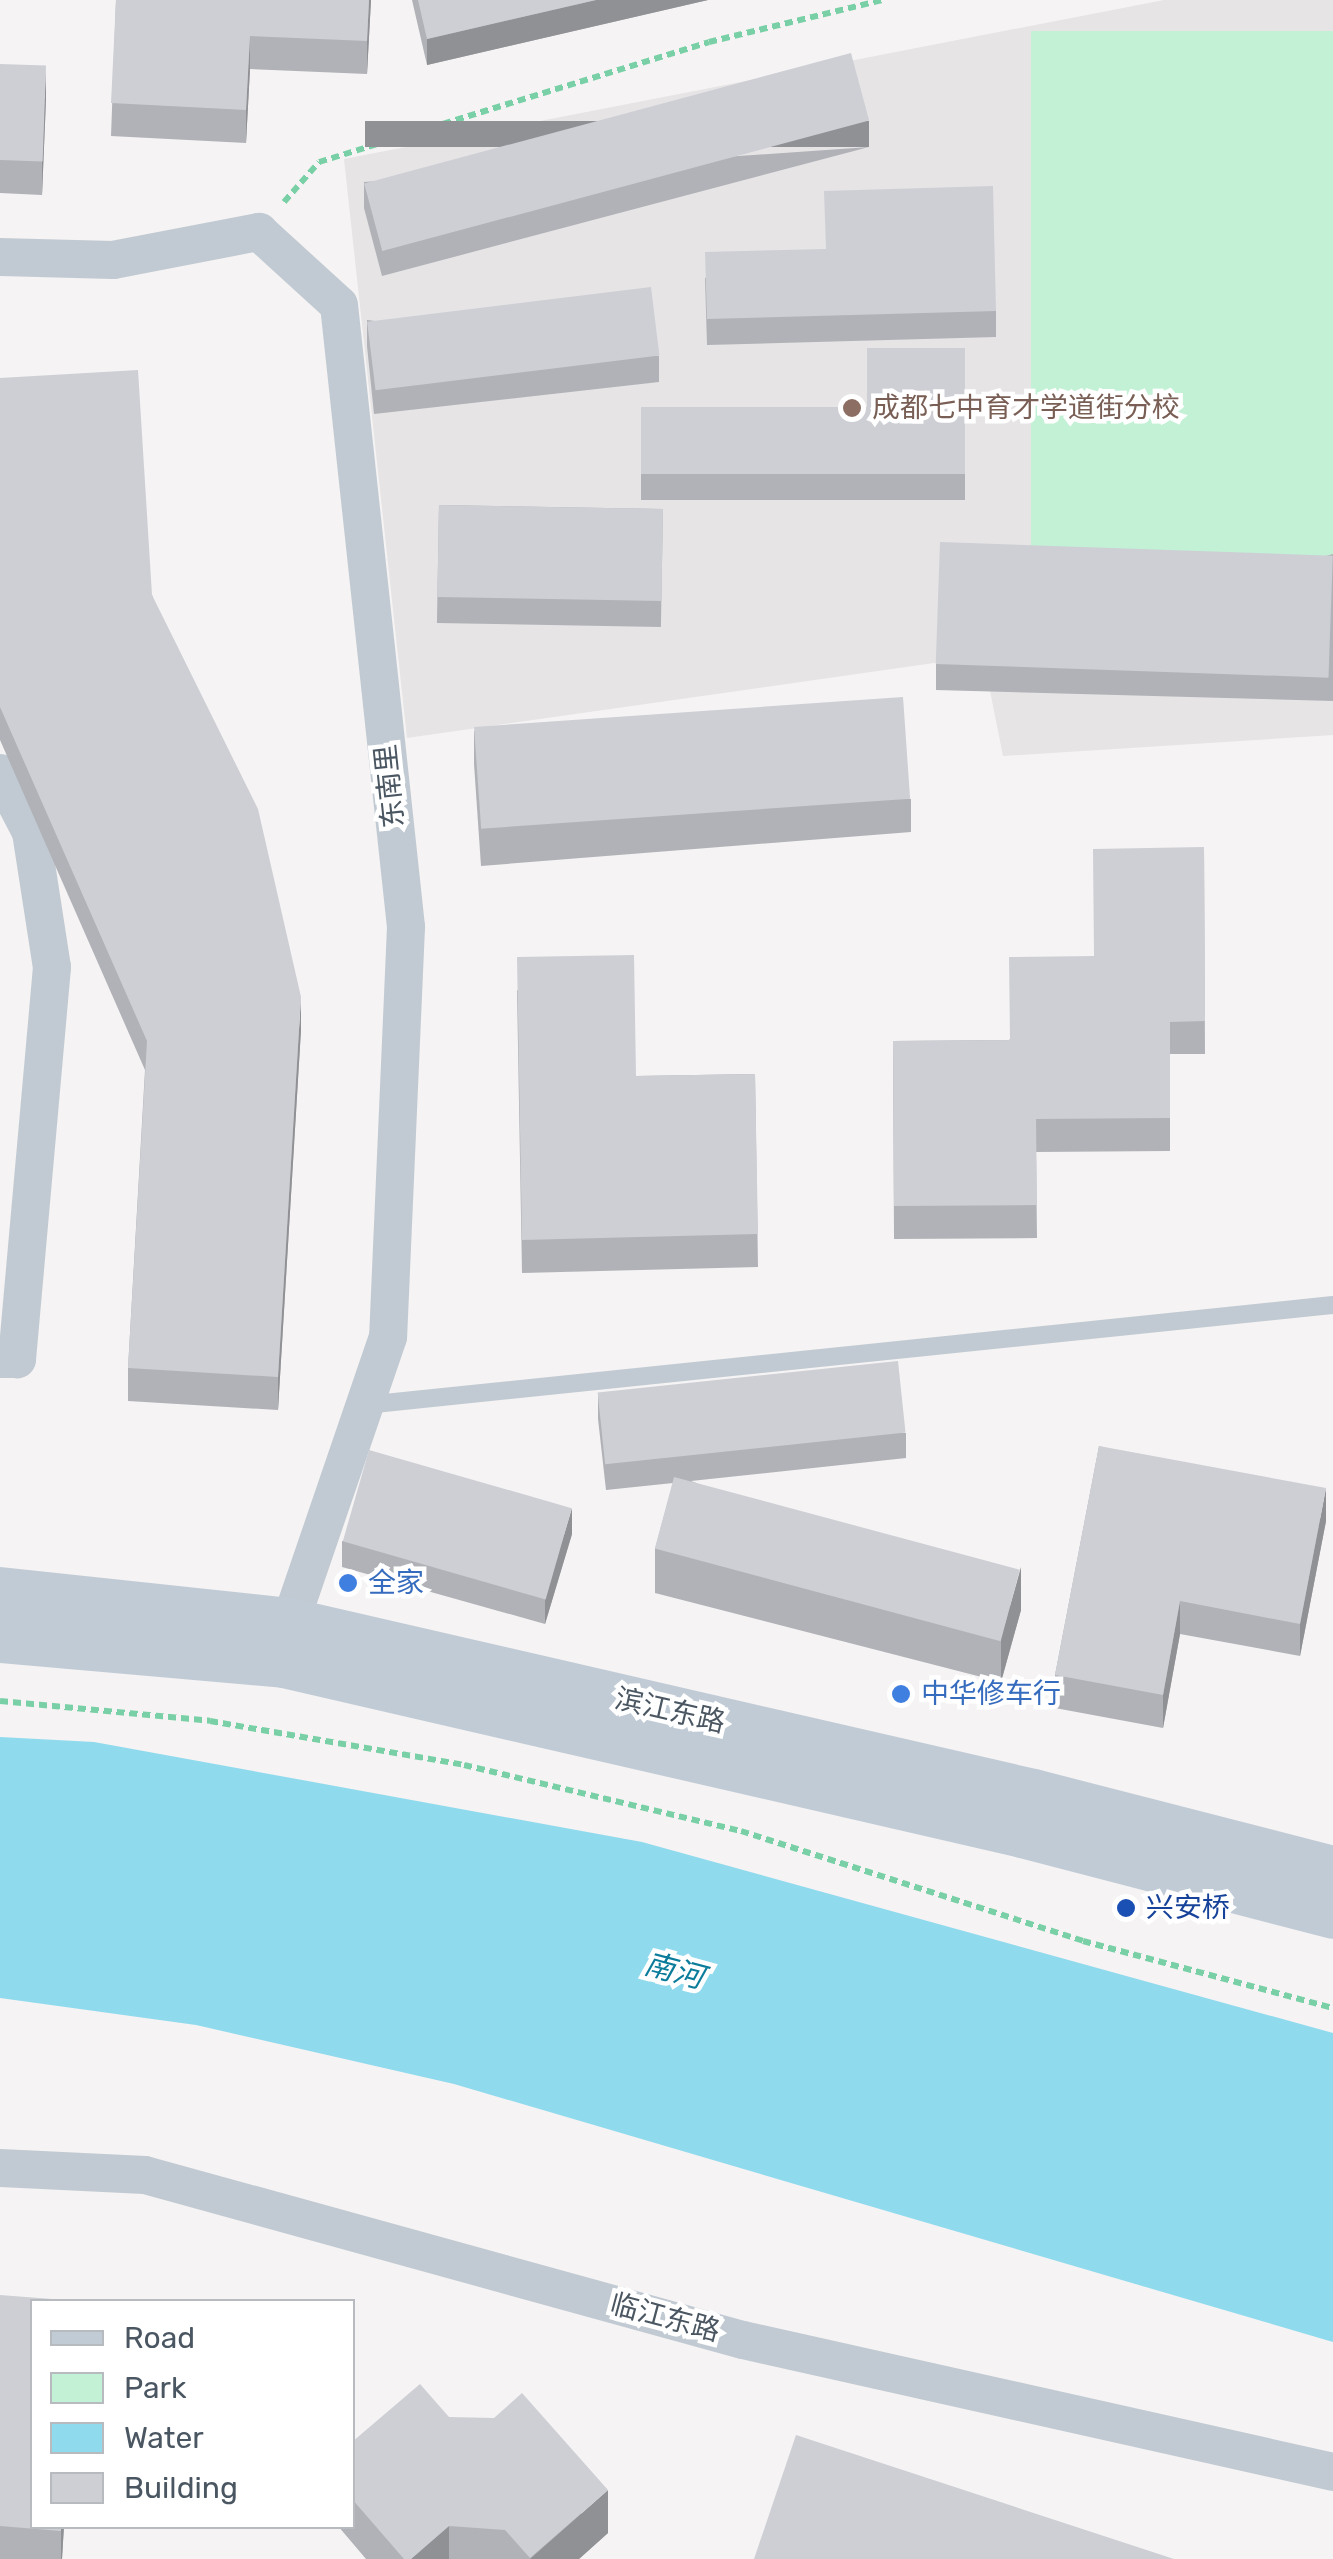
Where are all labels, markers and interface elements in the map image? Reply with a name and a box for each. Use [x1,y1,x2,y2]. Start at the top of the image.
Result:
place label: 成都七中育才学道街分校 [872,391,1180,425]
marker: 成都七中育才学道街分校 [841,397,863,419]
street label: 东南里 [369,742,411,830]
place label: 全家 [368,1566,424,1600]
marker: 全家 [337,1572,359,1594]
place label: 中华修车行 [921,1677,1061,1711]
street label: 滨江东路 [612,1682,728,1740]
marker: 中华修车行 [890,1683,912,1705]
place label: 兴安桥 [1146,1891,1230,1925]
marker: 兴安桥 [1115,1897,1137,1919]
water label: 南河 [640,1946,708,1996]
street label: 临江东路 [607,2287,723,2349]
legend [30,2299,355,2529]
text: Road [124,2320,195,2356]
text: Park [124,2370,186,2406]
text: Water [124,2420,204,2456]
text: Building [124,2470,238,2506]

